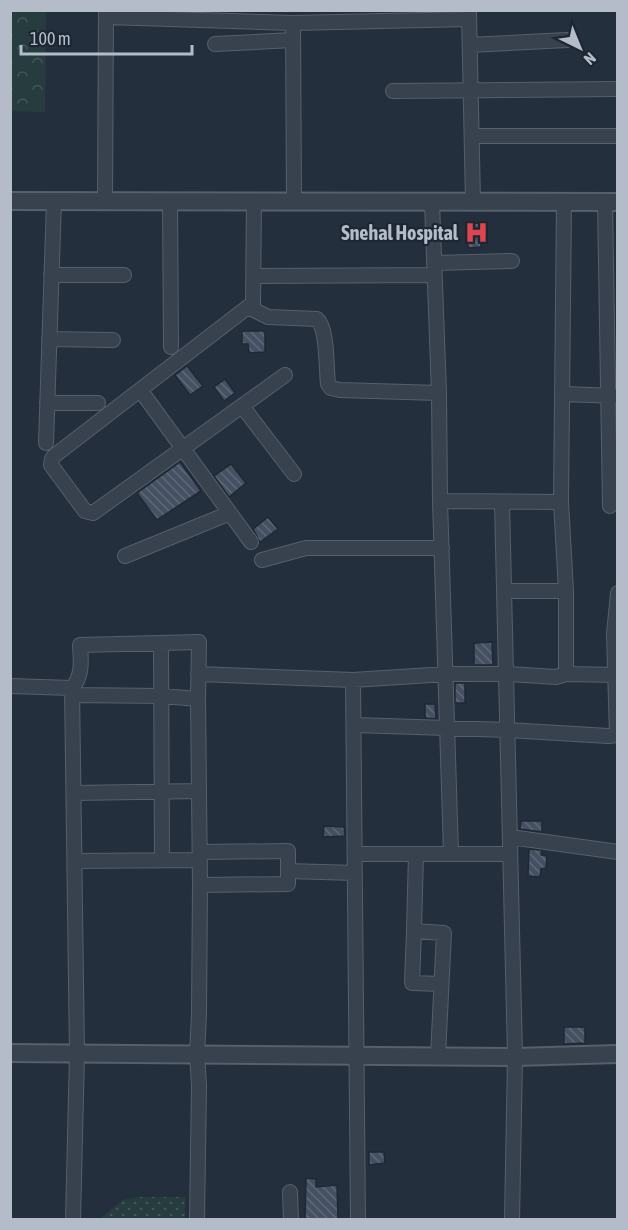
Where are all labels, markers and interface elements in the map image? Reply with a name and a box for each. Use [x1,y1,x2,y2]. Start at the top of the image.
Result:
scale bar [21,18,192,56]
north arrow [550,18,610,78]
text: 100 m [30,28,71,49]
text: N [581,49,600,69]
hospital icon: Snehal Hospital [463,220,489,246]
place label: Snehal Hospital [341,221,459,244]

